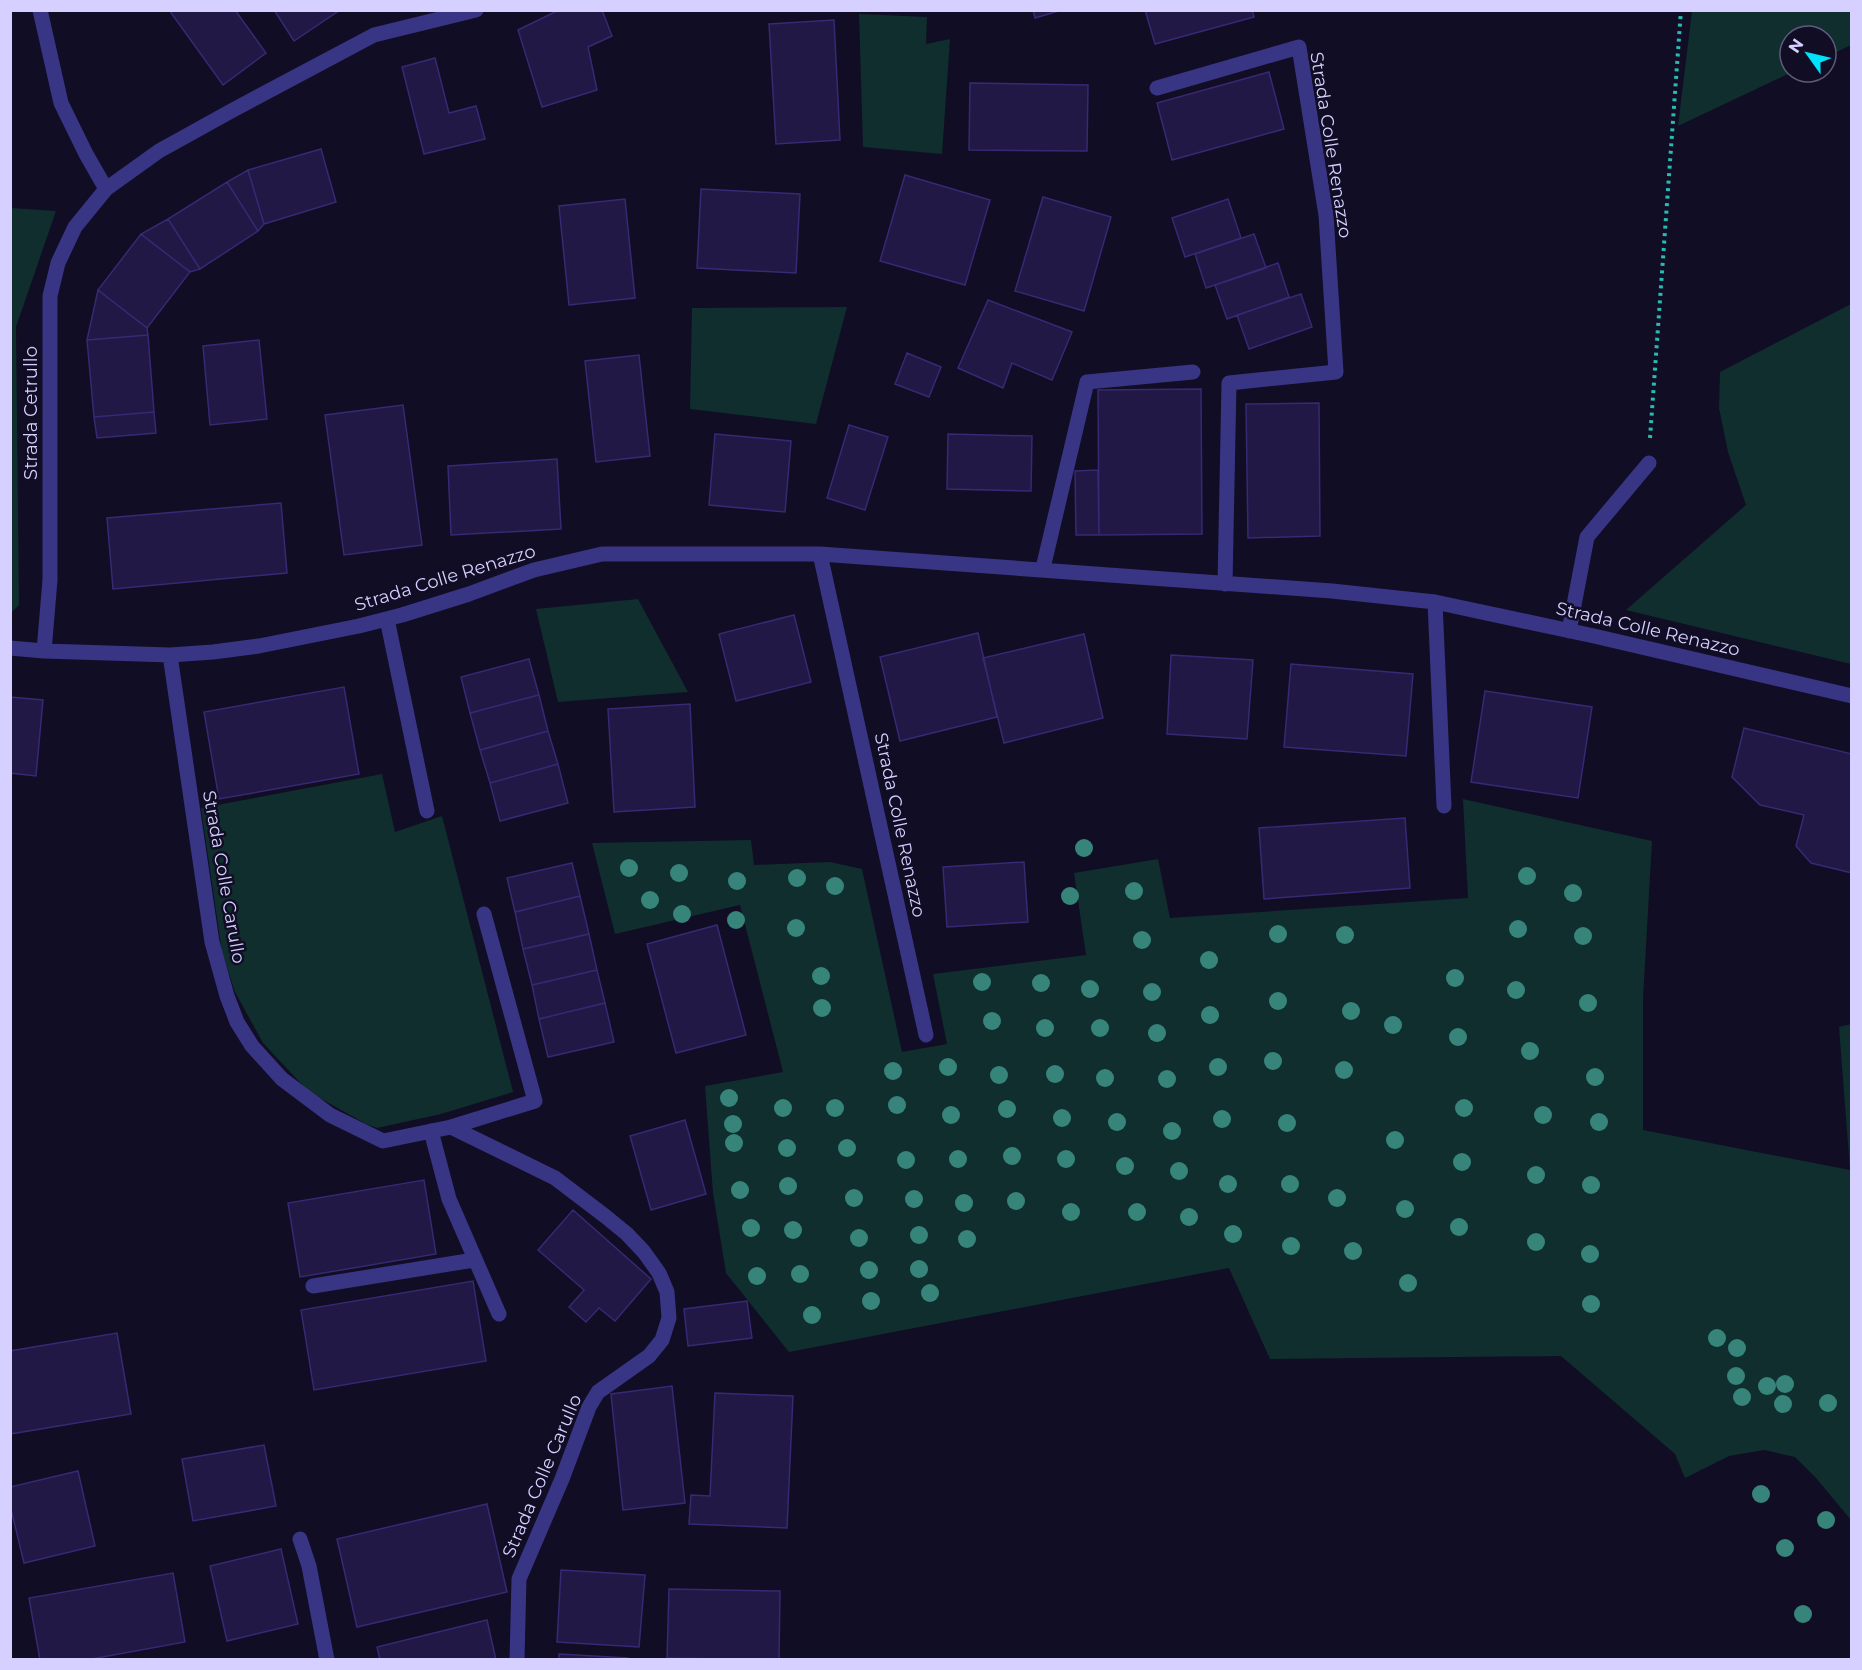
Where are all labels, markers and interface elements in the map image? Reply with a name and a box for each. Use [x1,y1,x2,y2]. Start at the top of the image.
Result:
north arrow [1778,24,1838,84]
text: N [1784,35,1807,57]
street label: Strada Colle Renazzo [1305,50,1357,240]
street label: Strada Cetrullo [20,346,42,480]
street label: Strada Colle Renazzo [352,540,538,616]
street label: Strada Colle Renazzo [1554,597,1742,661]
street label: Strada Colle Renazzo [870,731,930,919]
street label: Strada Colle Carullo [198,789,250,965]
street label: Strada Colle Carullo [498,1391,586,1561]

